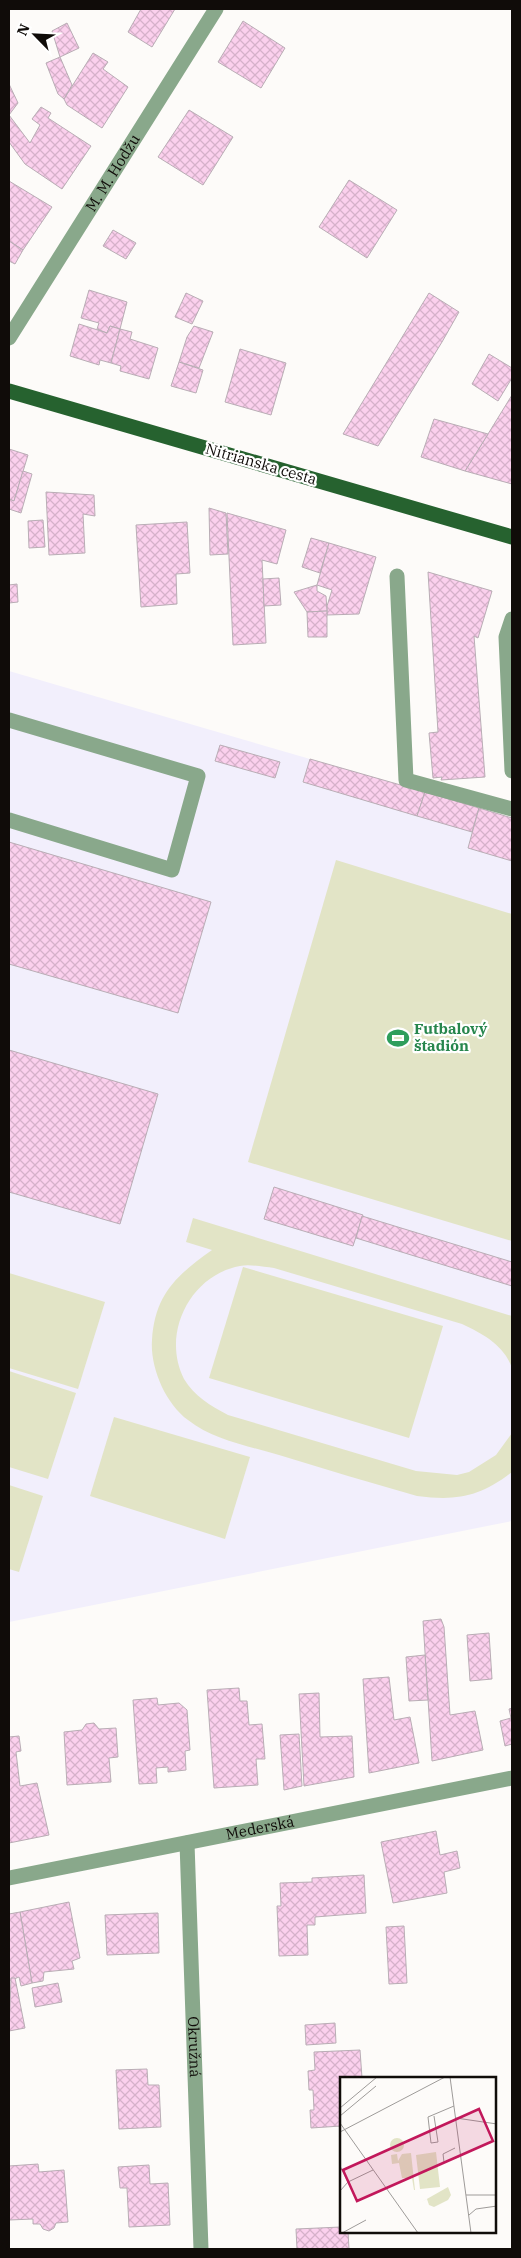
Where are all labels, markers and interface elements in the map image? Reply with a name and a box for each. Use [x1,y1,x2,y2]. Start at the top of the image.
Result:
north arrow [10,10,60,60]
text: N [13,21,34,38]
street label: M. M. Hodžu [81,131,144,215]
street label: Nitrianska cesta [203,439,319,488]
place label: Futbalový štadión [414,1019,488,1055]
sports icon: Futbalový štadión [385,1025,411,1051]
street label: Mederská [224,1812,296,1844]
street label: Okružná [184,2016,205,2078]
inset map [340,2077,496,2233]

